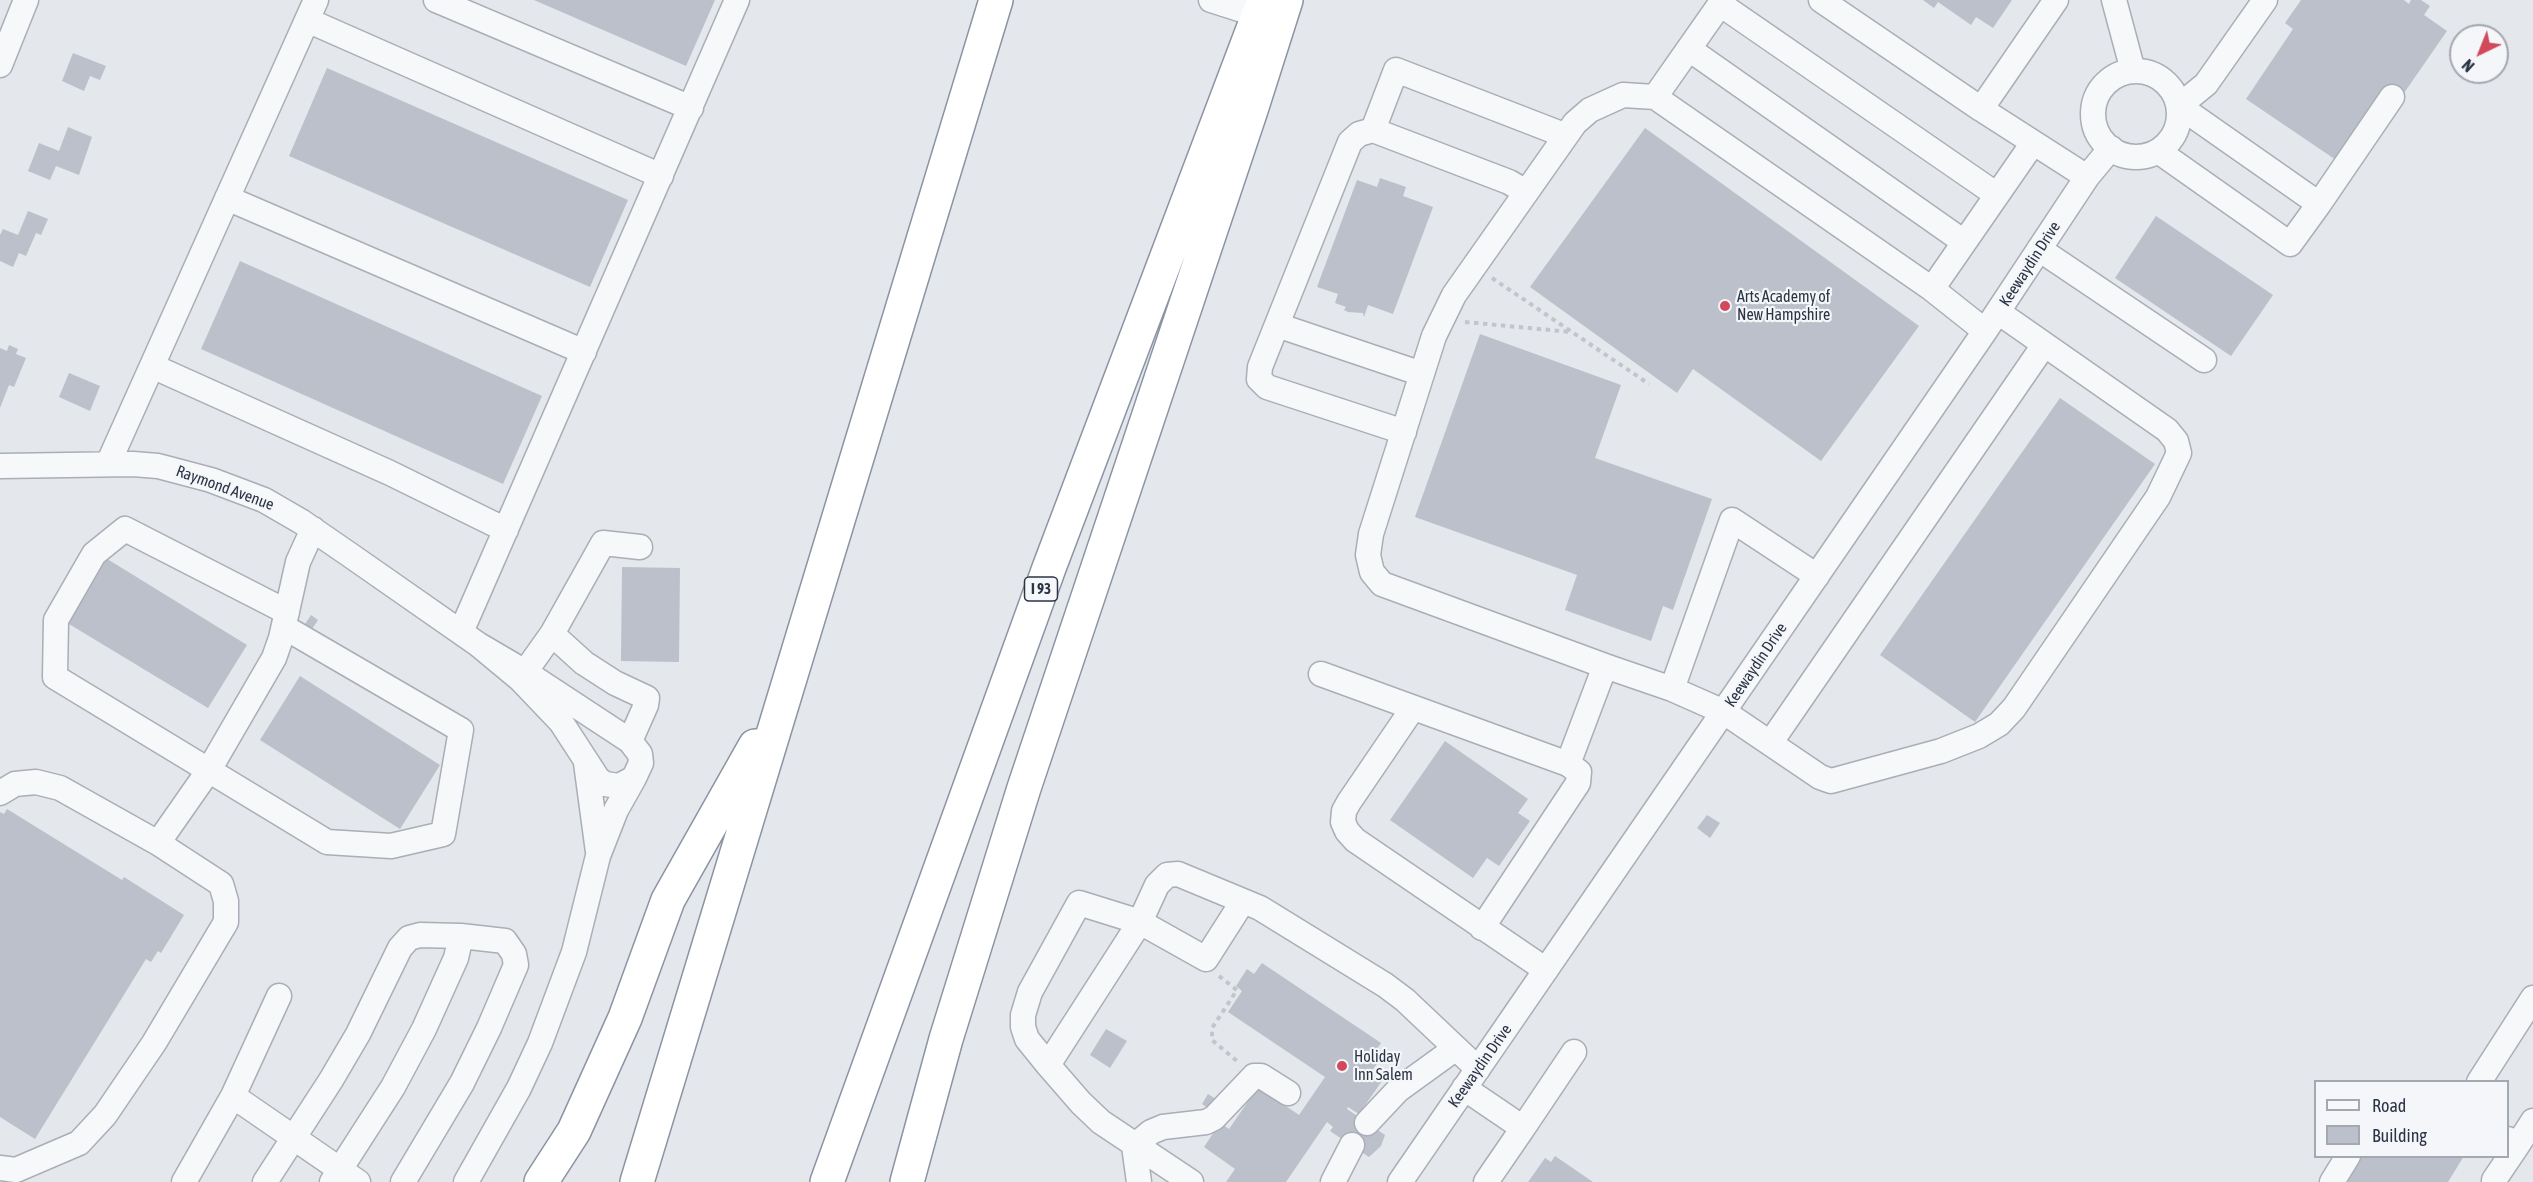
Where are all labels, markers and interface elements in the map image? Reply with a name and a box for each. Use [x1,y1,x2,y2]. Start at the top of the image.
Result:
north arrow [2449,24,2509,84]
text: N [2458,56,2478,76]
street label: Keewaydin Drive [1995,218,2065,310]
place label: Arts Academy of New Hampshire [1737,287,1830,325]
marker: Arts Academy of New Hampshire [1718,299,1732,313]
street label: Raymond Avenue [173,461,277,515]
road number: I 93 [1024,577,1058,601]
street label: Keewaydin Drive [1721,619,1791,711]
street label: Keewaydin Drive [1444,1021,1516,1111]
place label: Holiday Inn Salem [1354,1047,1413,1085]
marker: Holiday Inn Salem [1335,1059,1349,1073]
legend [2314,1080,2509,1158]
text: Road [2372,1095,2406,1116]
text: Building [2372,1125,2427,1146]

